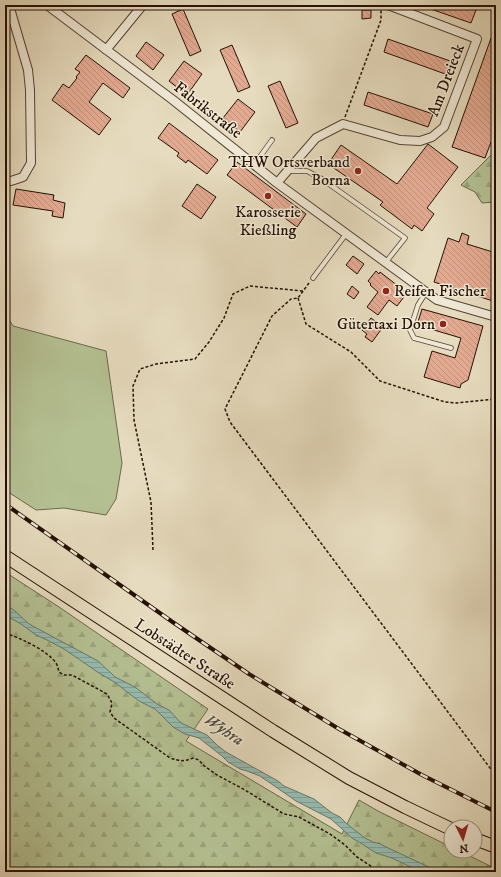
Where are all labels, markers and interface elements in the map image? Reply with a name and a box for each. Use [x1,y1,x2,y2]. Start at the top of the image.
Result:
street label: Am Dreieck [423,41,469,119]
street label: Fabrikstraße [170,77,246,143]
place label: THW Ortsverband Borna [228,152,350,190]
marker: THW Ortsverband Borna [353,166,363,176]
marker: Karosserie Kießling [263,191,273,201]
place label: Karosserie Kießling [235,202,301,240]
place label: Reifen Fischer [394,281,486,301]
marker: Reifen Fischer [381,286,391,296]
place label: Gütertaxi Dorn [337,314,436,334]
marker: Gütertaxi Dorn [438,319,448,329]
street label: Lobstädter Straße [131,614,239,694]
water label: Wyhra [200,709,248,751]
north arrow [443,819,483,859]
text: N [459,841,469,855]

